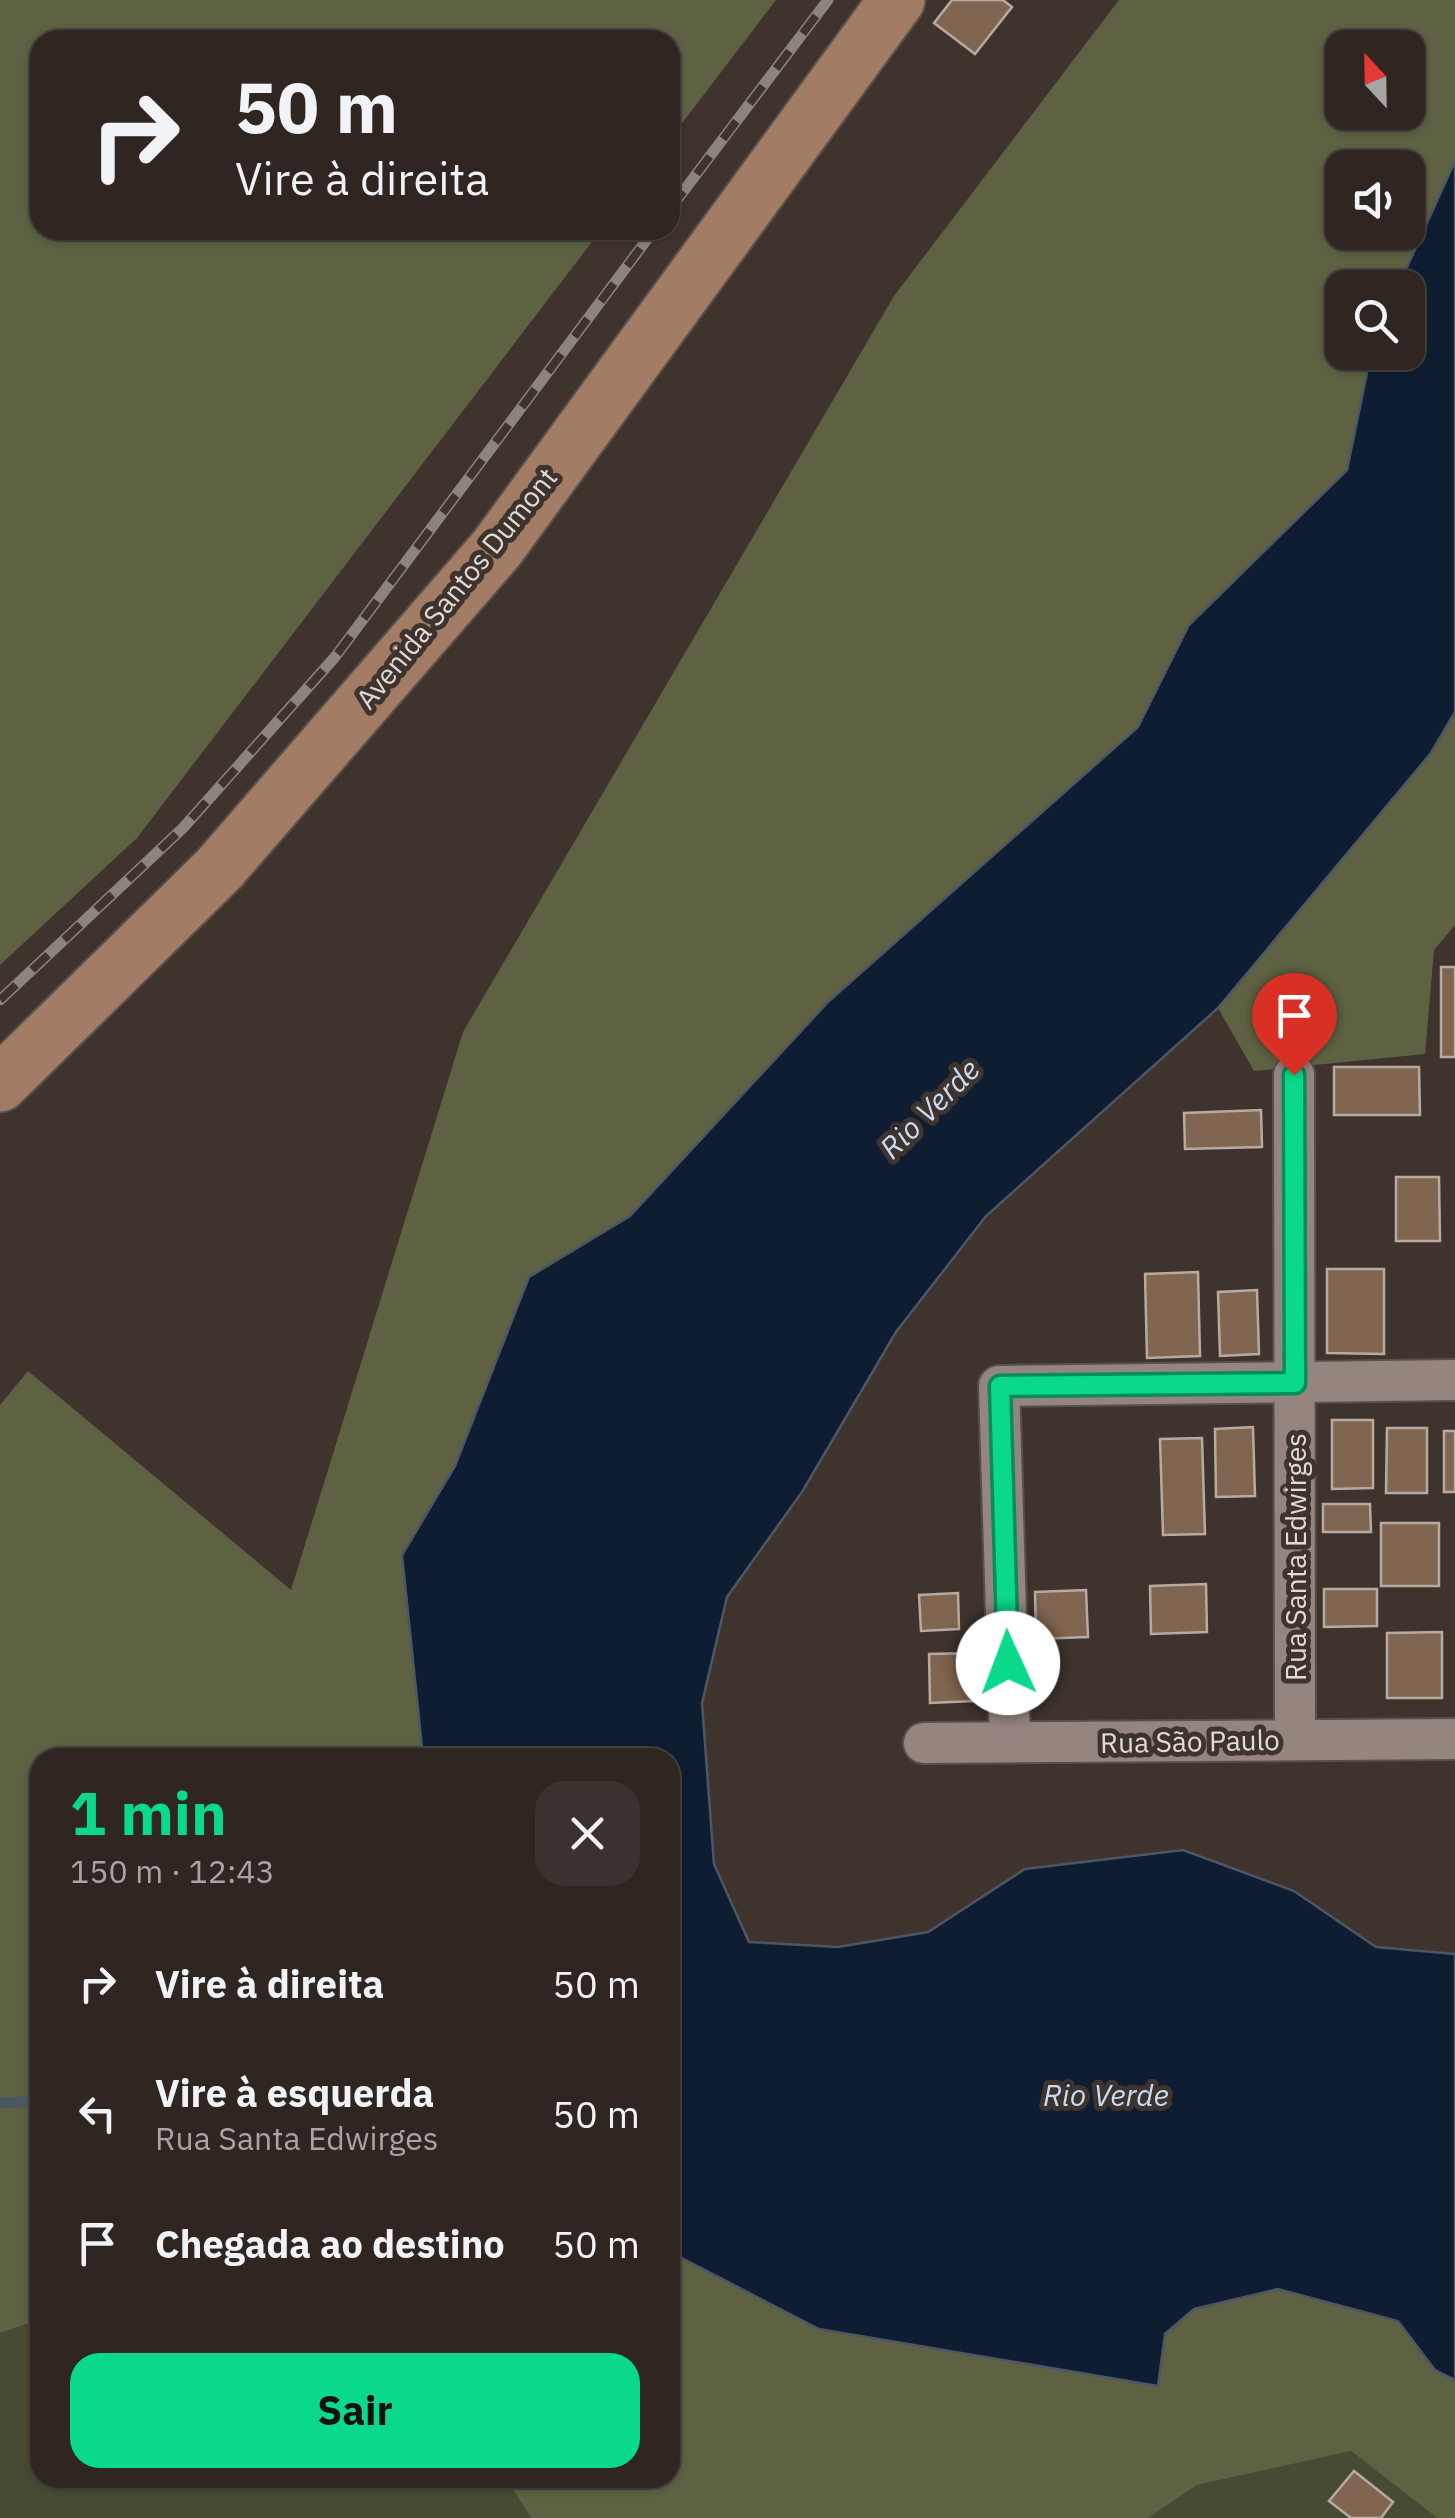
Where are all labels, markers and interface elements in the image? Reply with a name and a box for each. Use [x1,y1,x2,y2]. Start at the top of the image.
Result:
north arrow [1325,30,1425,130]
map controls [1325,30,1425,370]
text: 50 m [235,61,398,152]
icon: right [70,70,200,200]
text: Vire à direita [235,149,489,207]
button: sound [1325,150,1425,250]
button: search [1325,270,1425,370]
street label: Avenida Santos Dumont [347,460,565,716]
pin [1252,973,1337,1076]
icon: arrive [1267,988,1322,1043]
water label: Rio Verde [871,1050,987,1166]
street label: Rua Santa Edwirges [1277,1433,1314,1681]
position arrow [956,1611,1060,1715]
street label: Rua São Paulo [1100,1721,1280,1761]
text: 1 min [70,1773,227,1852]
button: close [535,1781,640,1886]
text: 150 m · 12:43 [70,1850,275,1892]
icon: right [70,1956,125,2011]
text: Vire à direita [155,1959,384,2008]
text: 50 m [552,1959,640,2008]
text: Vire à esquerda [155,2068,434,2117]
water label: Rio Verde [1043,2075,1169,2114]
icon: left [70,2086,125,2141]
text: 50 m [552,2089,640,2138]
text: Rua Santa Edwirges [155,2117,438,2159]
icon: arrive [70,2216,125,2271]
text: Chegada ao destino [155,2219,505,2268]
text: 50 m [552,2219,640,2268]
button: Sair [70,2353,640,2468]

